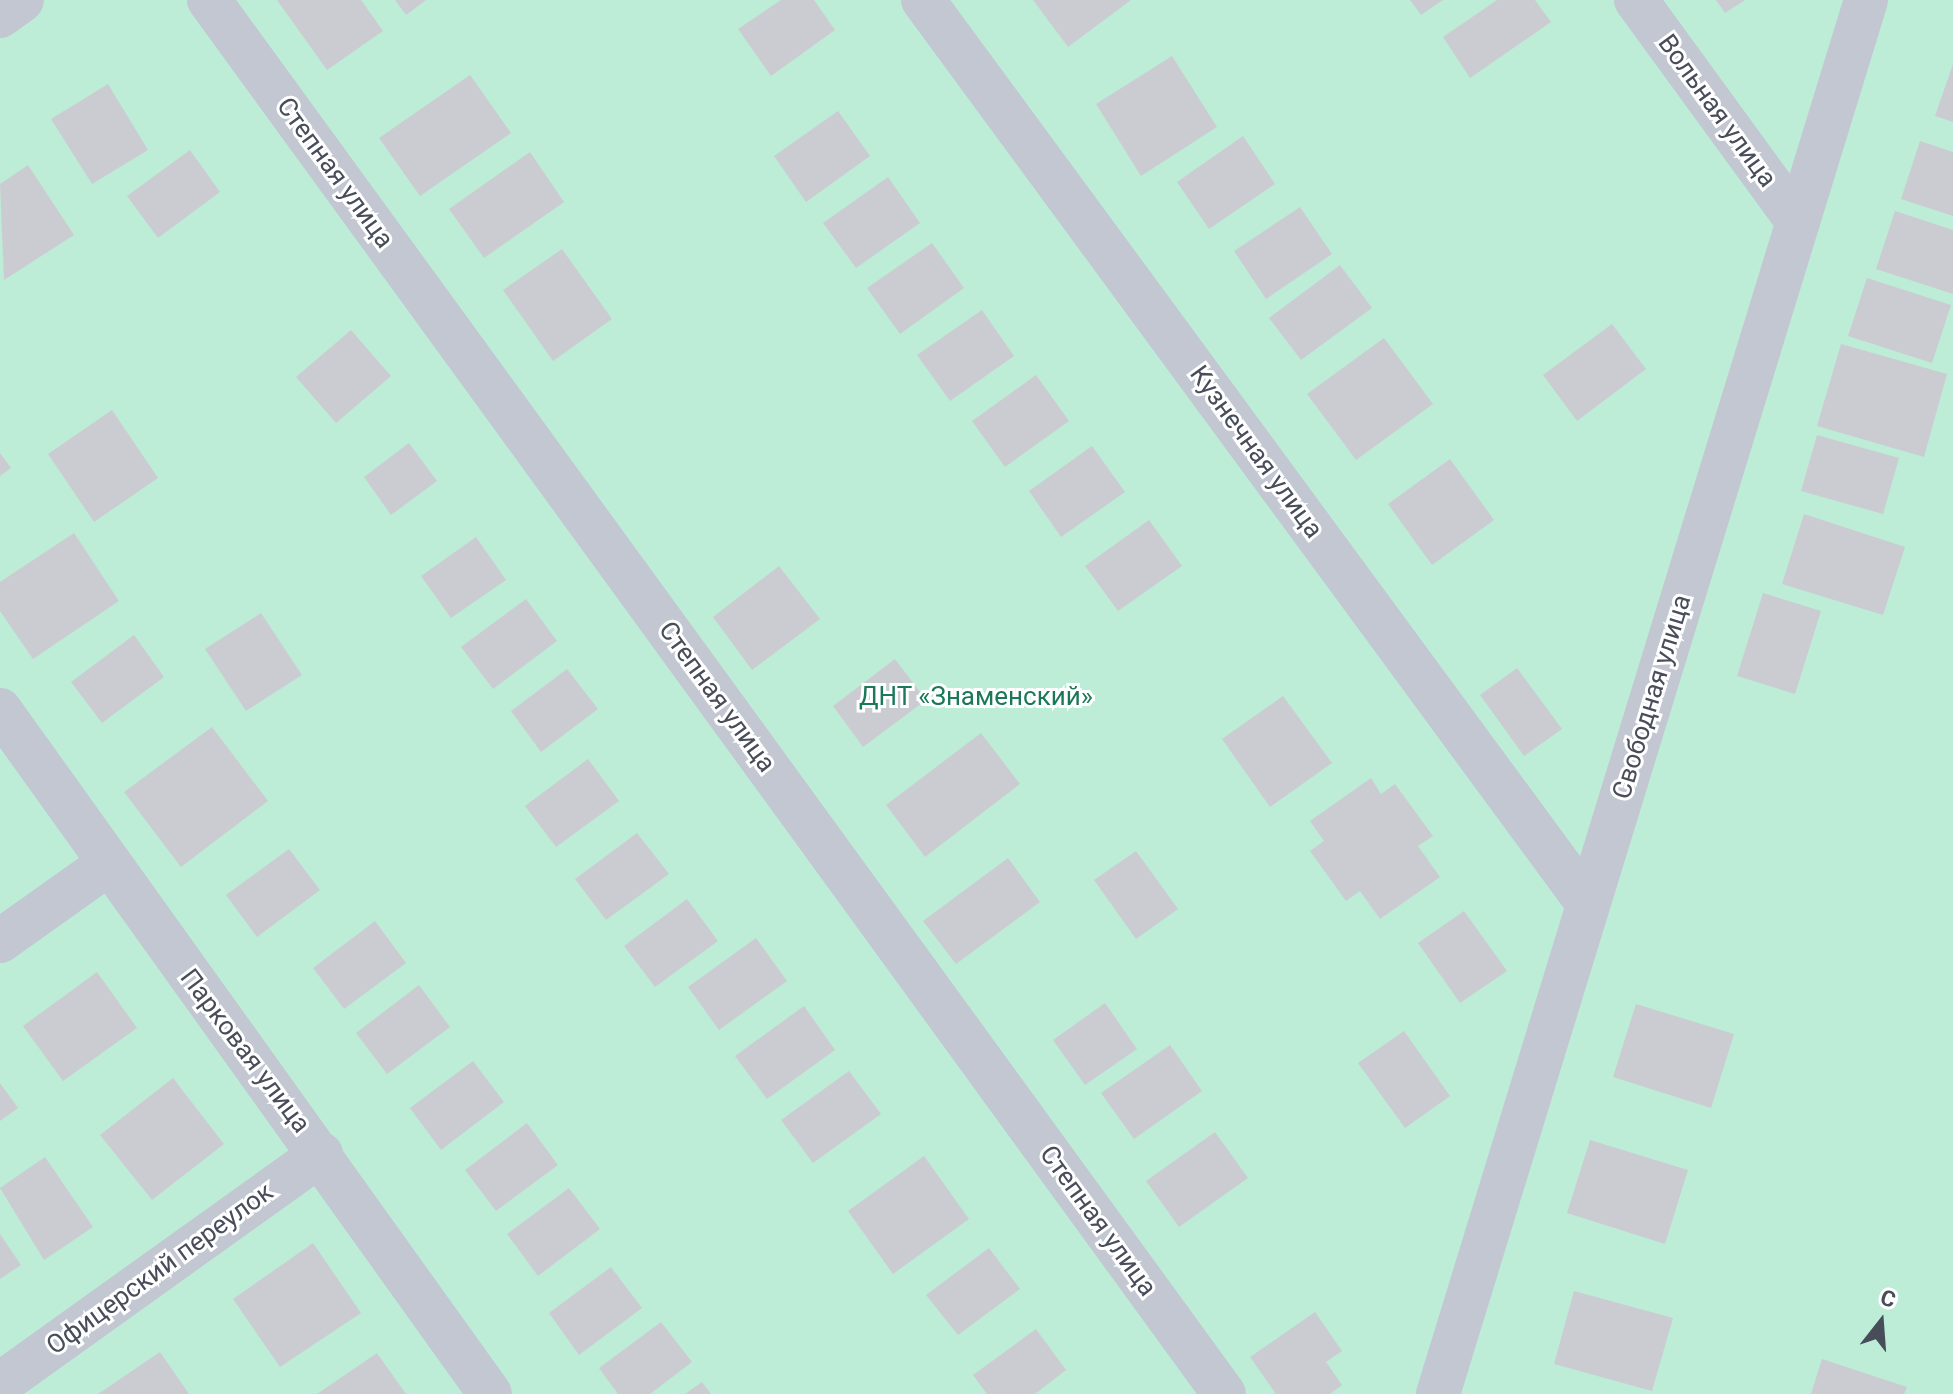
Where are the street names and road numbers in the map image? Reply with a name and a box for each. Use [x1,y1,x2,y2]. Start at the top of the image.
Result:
street label: Вольная улица [1651,29,1783,193]
street label: Степная улица [270,92,400,254]
street label: Кузнечная улица [1183,360,1329,544]
street label: Свободная улица [1606,591,1698,803]
street label: Степная улица [652,616,782,778]
street label: Парковая улица [173,963,317,1139]
street label: Степная улица [1033,1140,1163,1302]
street label: Офицерский переулок [41,1176,279,1362]

